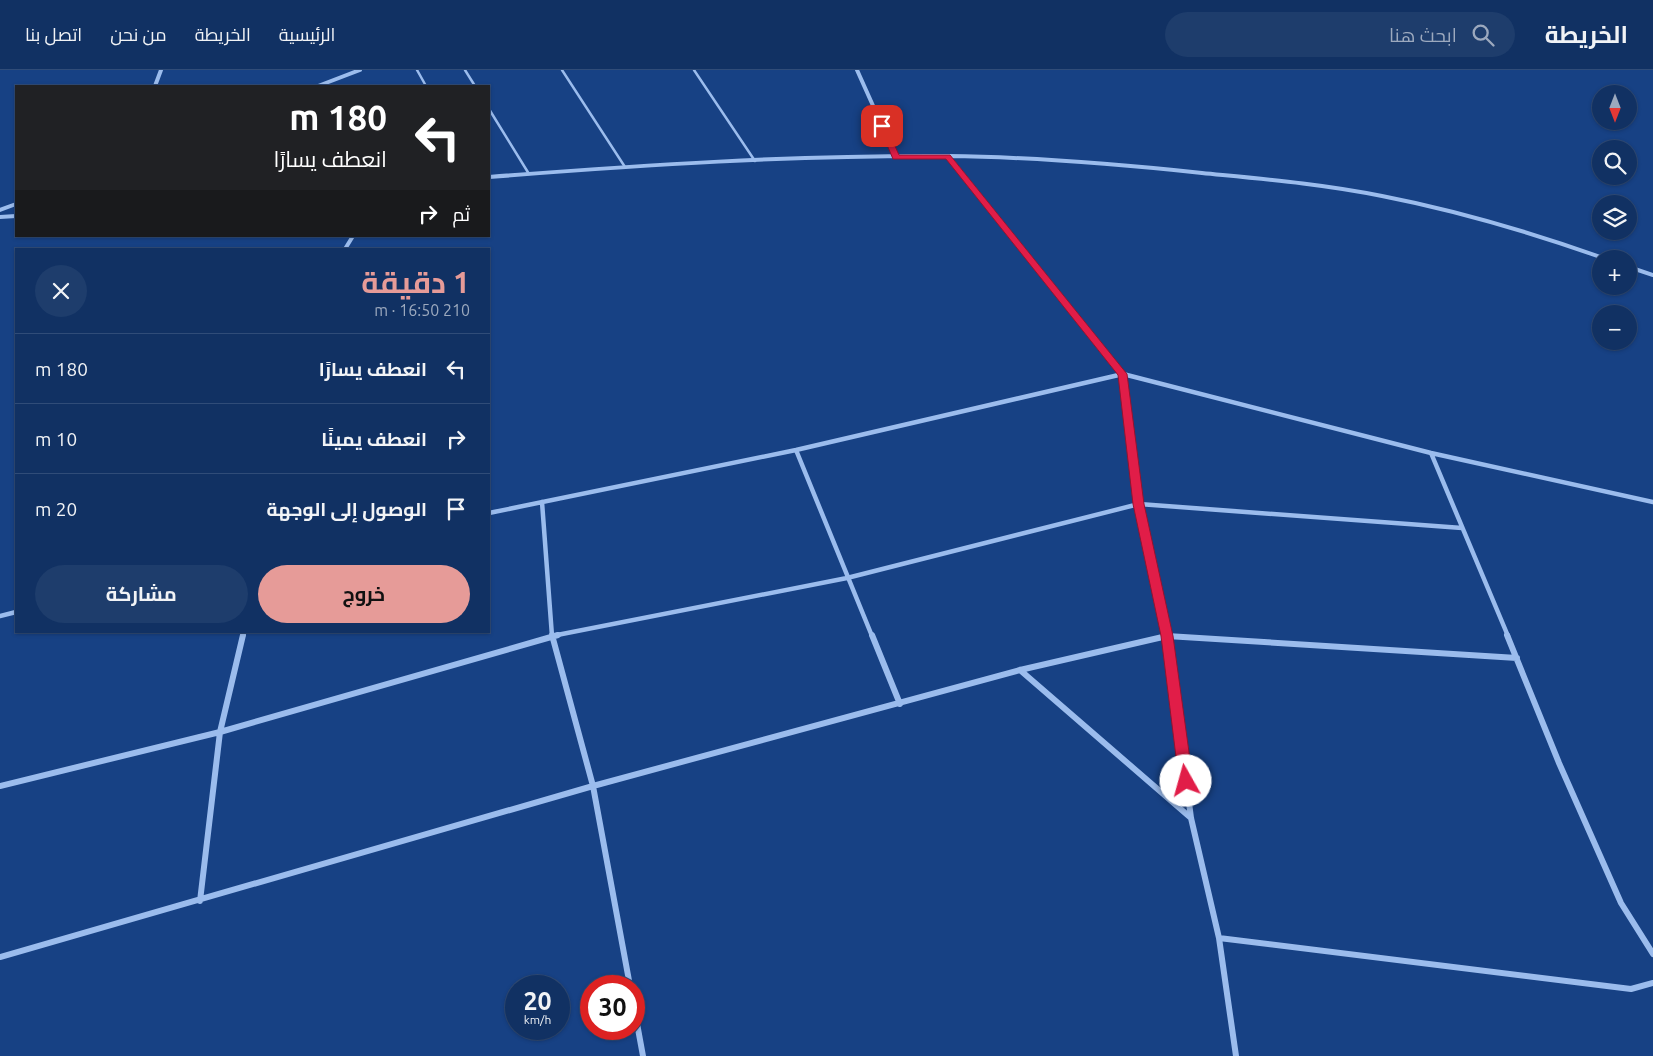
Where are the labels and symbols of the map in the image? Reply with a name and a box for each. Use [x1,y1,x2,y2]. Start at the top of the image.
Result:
north arrow [1592,85,1638,130]
pin [861,105,903,147]
position arrow [1159,754,1211,806]
speed limit sign: 30 [580,975,645,1040]

